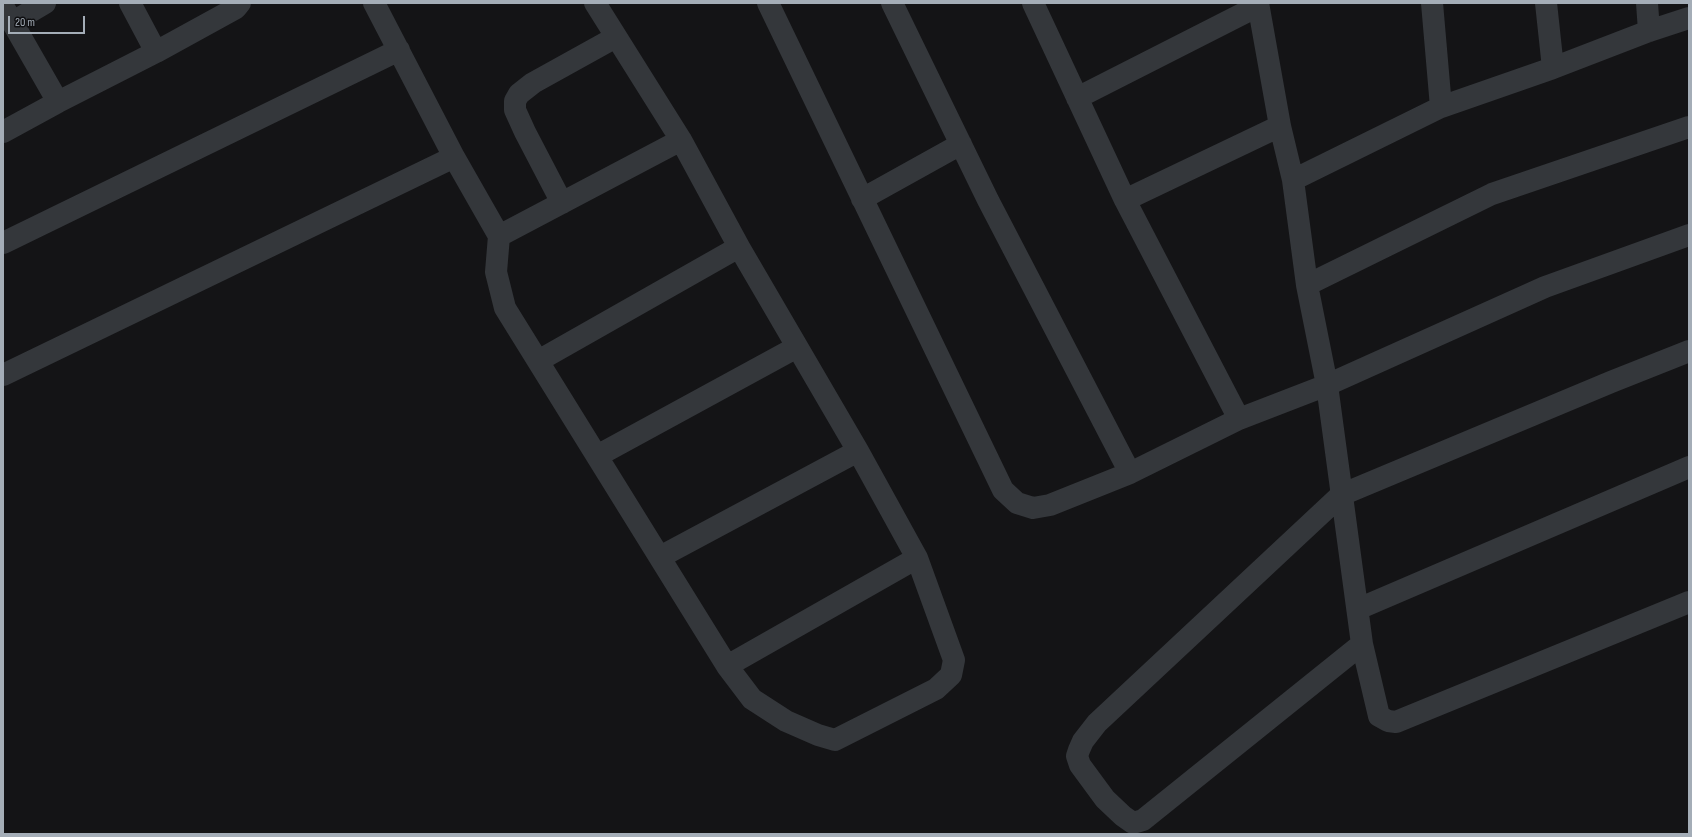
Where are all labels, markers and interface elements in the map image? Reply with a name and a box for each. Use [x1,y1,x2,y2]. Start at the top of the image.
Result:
scale bar [10,8,87,34]
text: 20 m [15,15,35,30]

